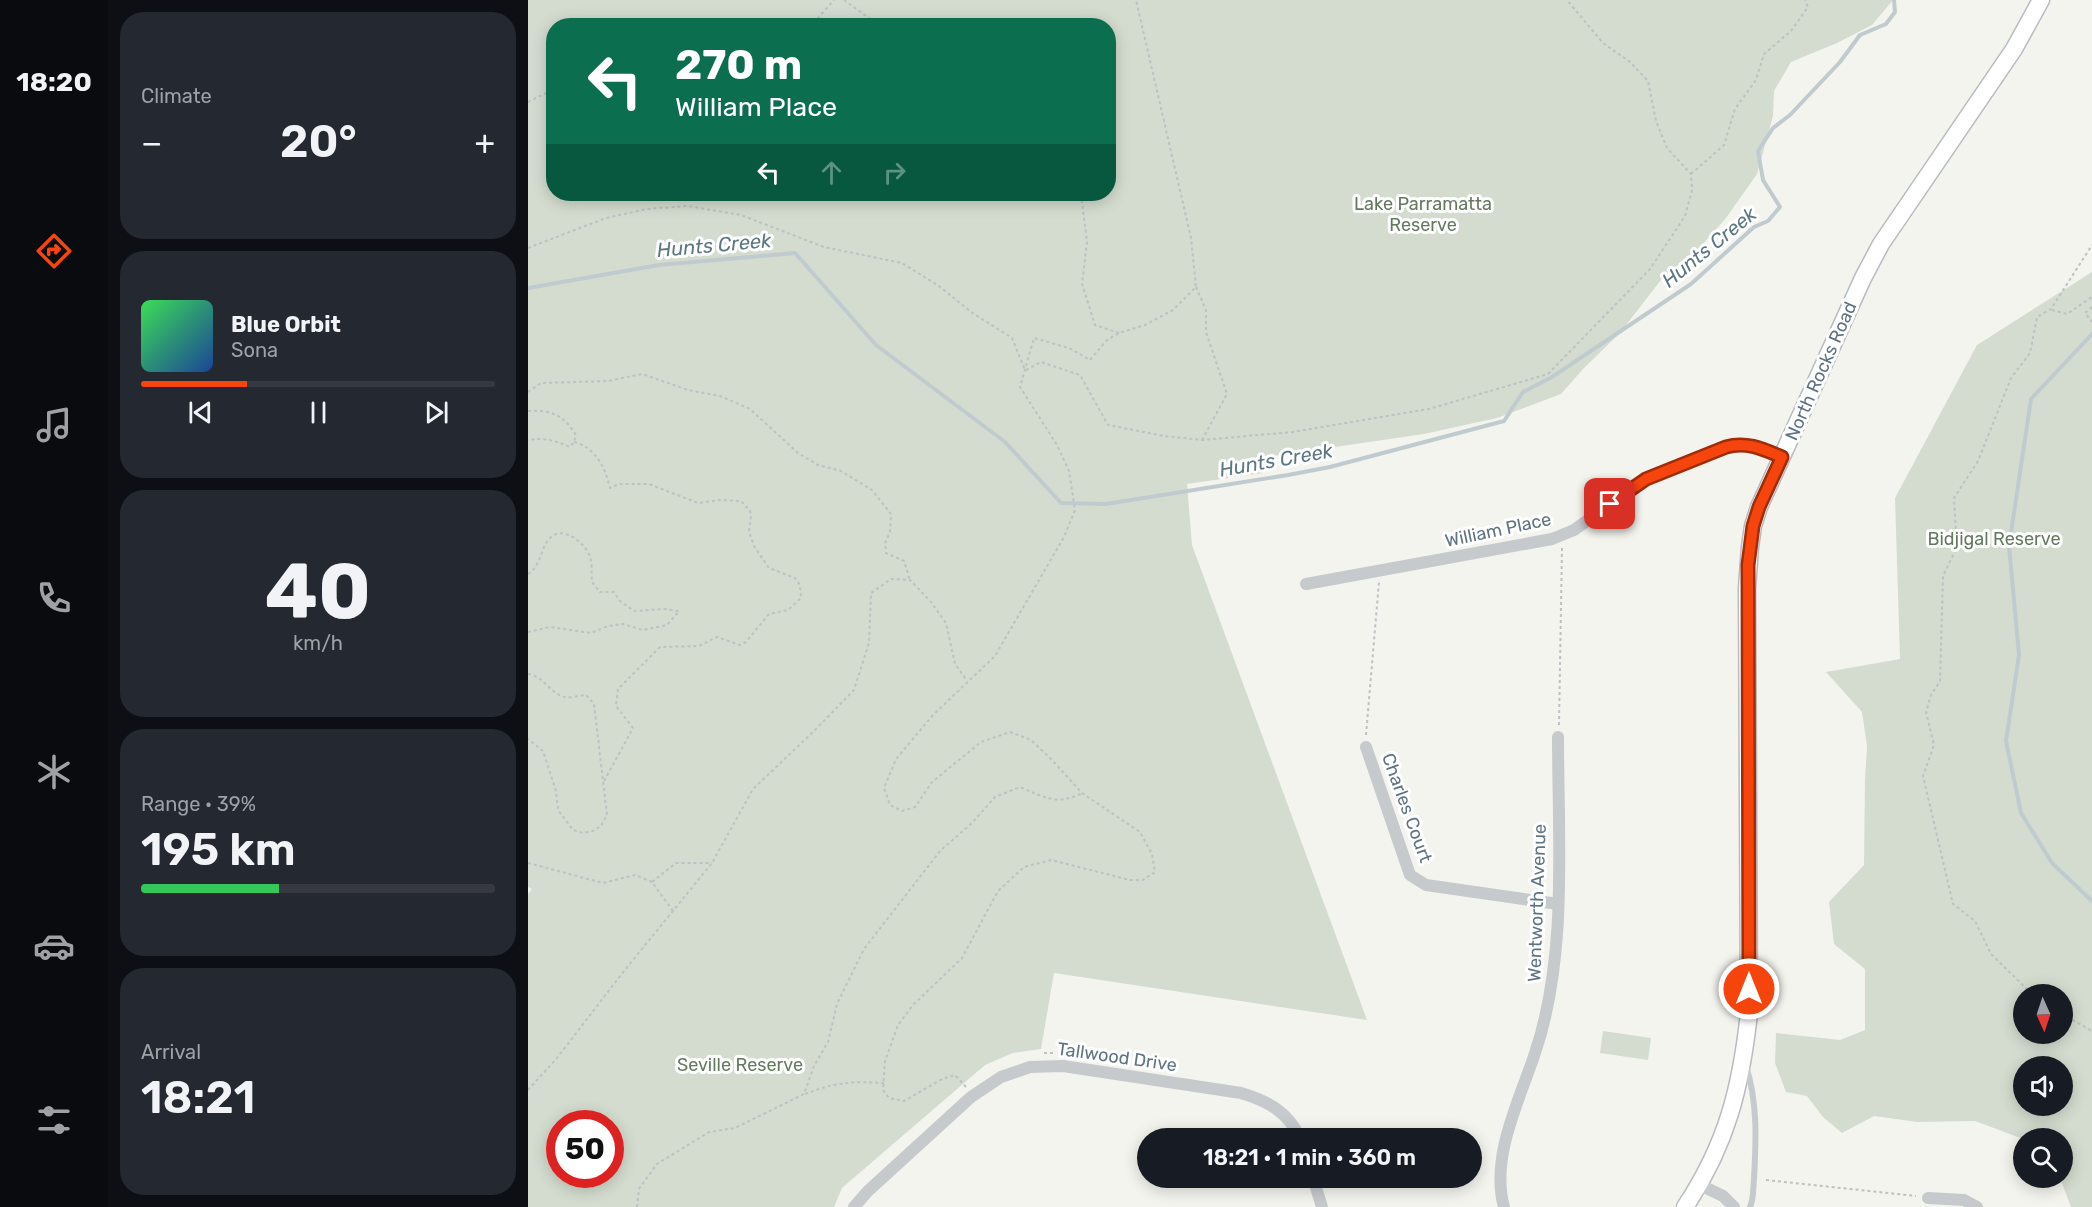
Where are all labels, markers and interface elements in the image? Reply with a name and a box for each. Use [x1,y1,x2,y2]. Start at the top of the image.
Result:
text: 270 m [675,40,802,90]
icon: left [576,42,654,120]
text: 18:20 [16,66,92,98]
text: Climate [141,84,212,108]
text: William Place [675,91,837,123]
text: 20° [280,115,357,168]
text: − [141,123,162,162]
text: + [474,123,495,162]
icon: left [752,156,785,189]
icon: ahead [815,156,848,189]
icon: right [878,156,911,189]
park label: Lake Parramatta Reserve [1354,193,1492,236]
water label: Hunts Creek [1657,201,1762,292]
water label: Hunts Creek [656,228,773,262]
icon: directions [33,230,75,272]
street label: North Rocks Road [1781,298,1861,444]
text: Blue Orbit [231,311,341,338]
text: Sona [231,338,278,362]
icon: previous [184,396,217,429]
icon: pause [302,396,335,429]
icon: next [420,396,453,429]
icon: music [33,404,75,446]
water label: Hunts Creek [1217,438,1335,482]
pin [1584,478,1635,529]
icon: arrive [1593,487,1626,520]
street label: William Place [1443,508,1553,552]
park label: Bidjigal Reserve [1927,528,2061,550]
text: 40 [265,545,371,638]
icon: phone [33,577,75,619]
text: km/h [293,631,343,655]
street label: Charles Court [1377,750,1437,866]
icon: climate [33,751,75,793]
text: Range · 39% [141,792,256,816]
text: 195 km [141,823,296,876]
street label: Wentworth Avenue [1523,824,1551,982]
icon: car [33,925,75,967]
position arrow [1717,957,1781,1021]
north arrow [2013,984,2073,1044]
map controls [2013,984,2073,1188]
street label: Tallwood Drive [1056,1038,1178,1076]
text: Arrival [141,1040,201,1064]
park label: Seville Reserve [677,1054,803,1076]
button: sound [2013,1056,2073,1116]
text: 18:21 [141,1071,255,1124]
icon: filters [33,1099,75,1141]
speed limit sign: 50 [546,1110,624,1188]
button: search [2013,1128,2073,1188]
text: 18:21 · 1 min · 360 m [1203,1144,1416,1171]

